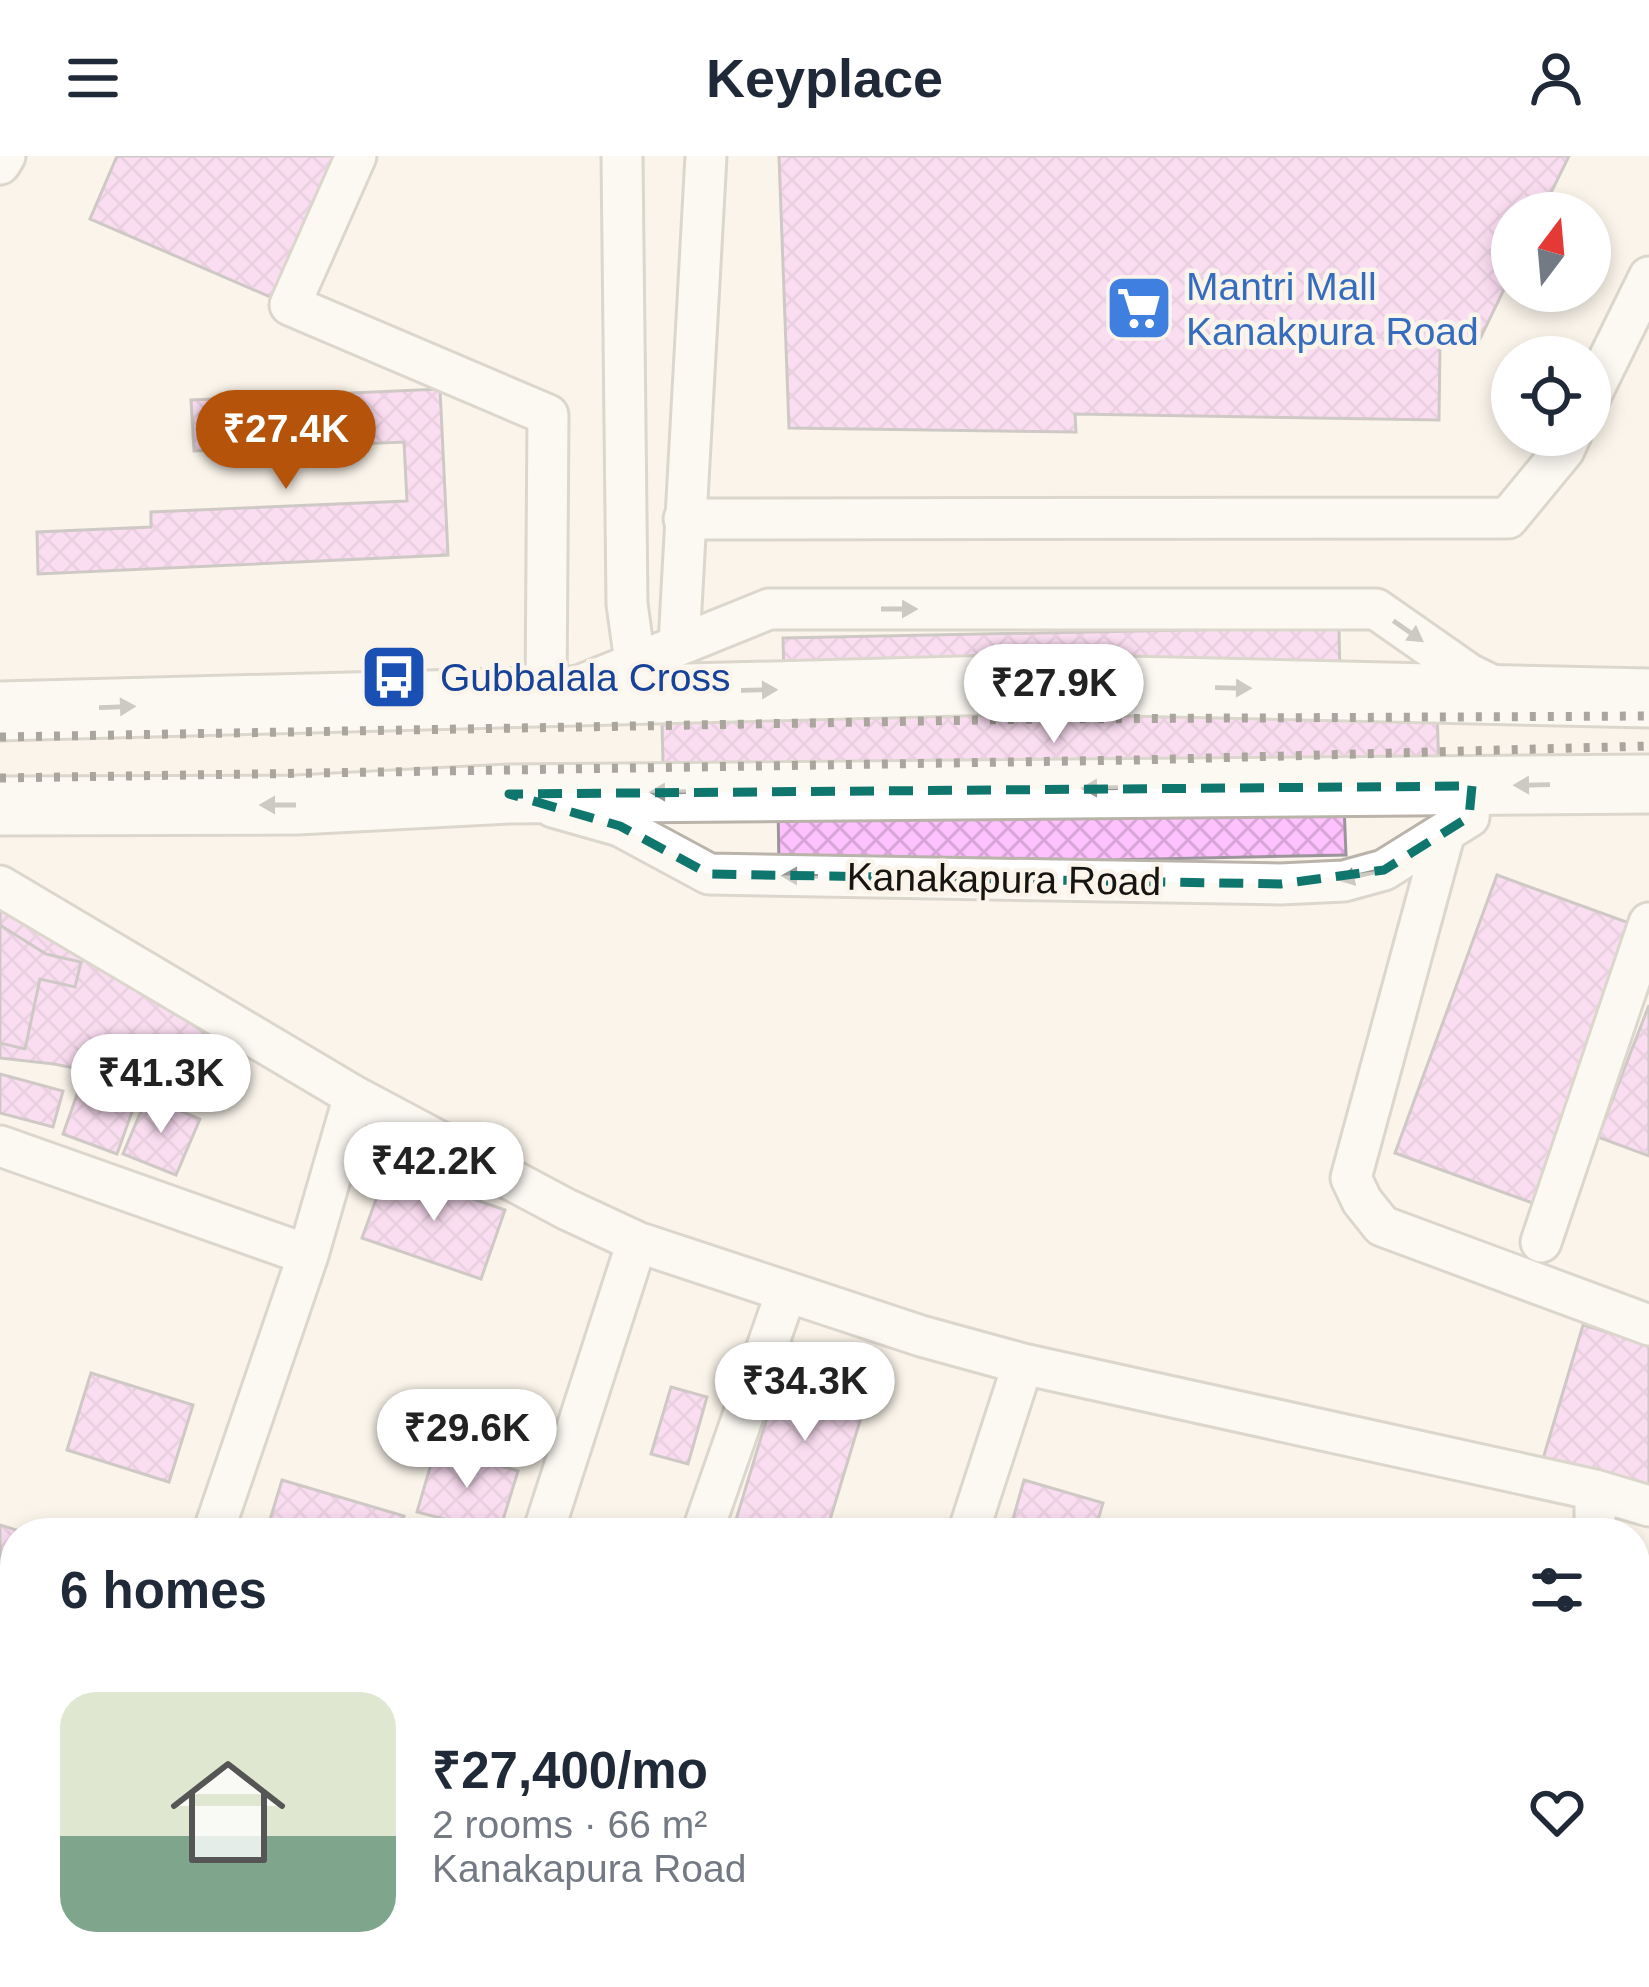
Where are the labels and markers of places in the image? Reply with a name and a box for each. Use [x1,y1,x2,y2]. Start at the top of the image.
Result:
place label: Mantri Mall Kanakpura Road [1186,265,1479,353]
supermarket icon: Mantri Mall Kanakpura Road [1104,273,1174,343]
pin: ₹27.4K [188,390,384,492]
bus stop icon: Gubbalala Cross [359,642,429,712]
pin: ₹27.9K [956,644,1152,746]
place label: Gubbalala Cross [440,656,730,699]
pin: ₹41.3K [63,1034,259,1136]
pin: ₹42.2K [336,1122,532,1224]
pin: ₹34.3K [707,1342,903,1444]
pin: ₹29.6K [369,1389,565,1491]

